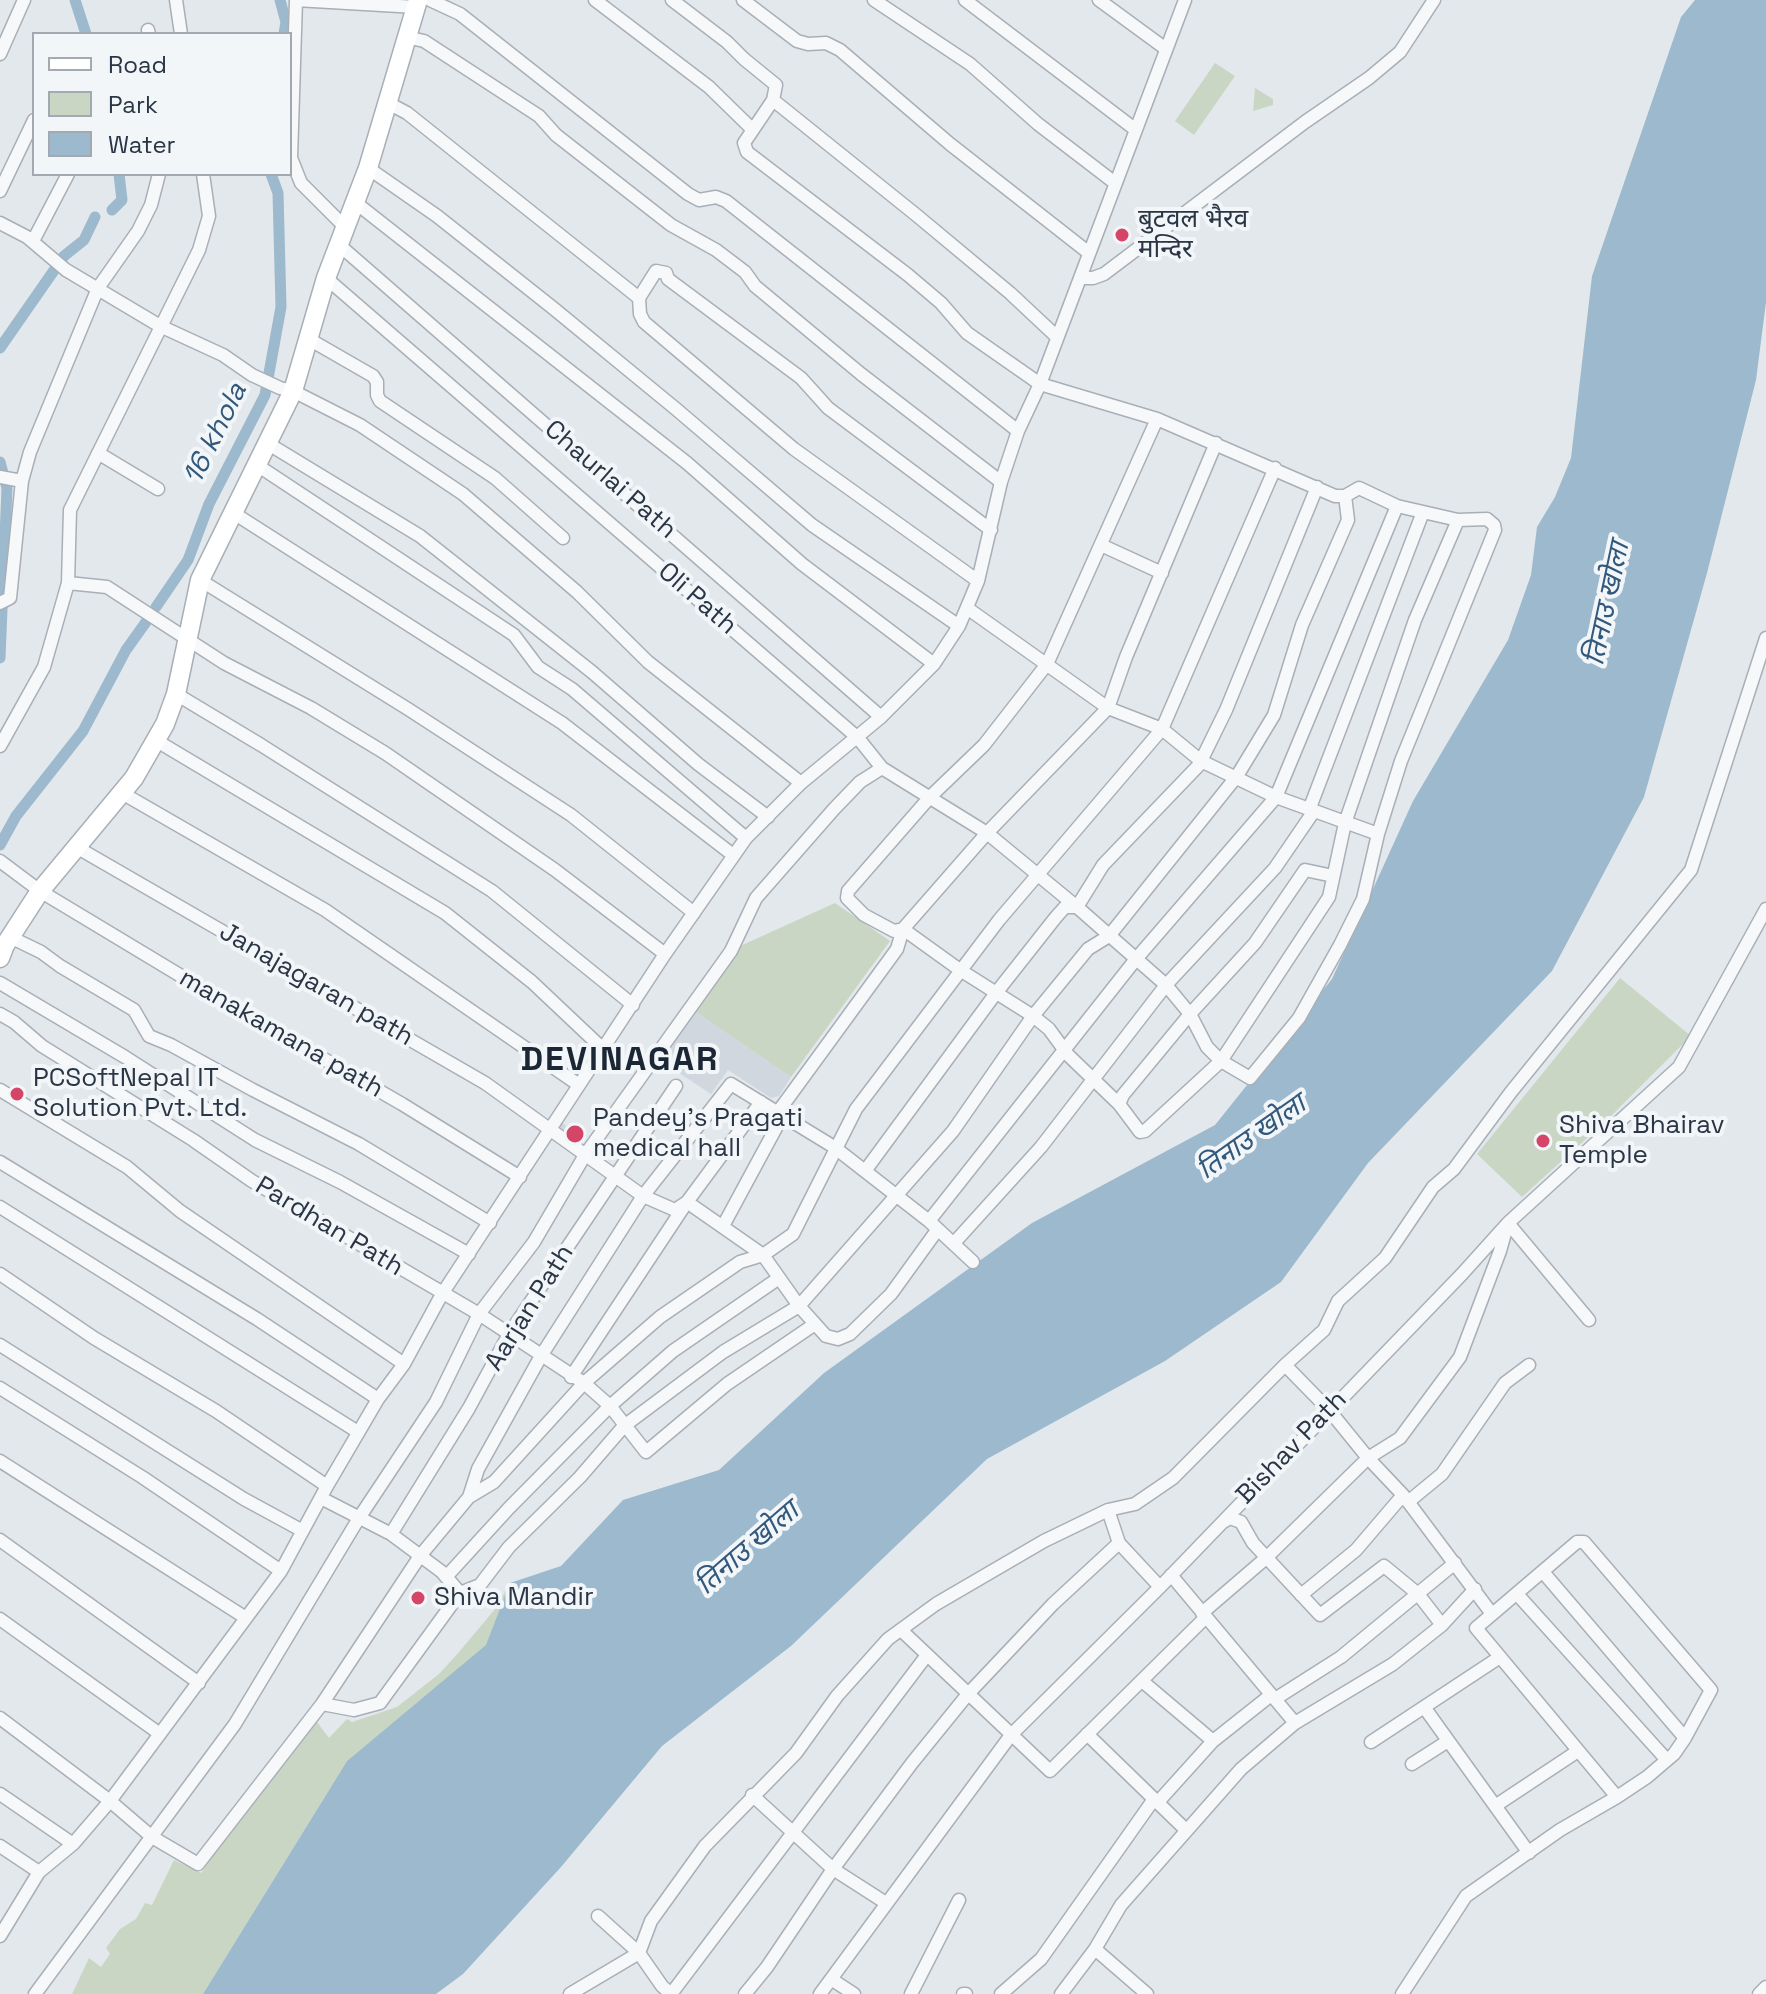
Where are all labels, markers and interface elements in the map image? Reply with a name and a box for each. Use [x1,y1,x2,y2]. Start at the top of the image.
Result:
legend [32,32,292,176]
text: Road [108,49,167,80]
text: Park [108,89,158,120]
text: Water [108,129,176,160]
place label: बुटवल भैरव मन्दिर [1138,204,1248,266]
marker: बुटवल भैरव मन्दिर [1113,226,1131,244]
water label: 16 khola [177,378,255,490]
street label: Chaurlai Path [538,414,682,546]
water label: तिनाउ खोला [1579,539,1637,669]
street label: Oli Path [651,556,743,642]
street label: Janajagaran path [213,917,419,1053]
street label: manakamana path [173,963,389,1105]
district label: DEVINAGAR [520,1041,720,1081]
place label: PCSoftNepal IT Solution Pvt. Ltd. [33,1063,247,1124]
marker: PCSoftNepal IT Solution Pvt. Ltd. [8,1085,26,1103]
water label: तिनाउ खोला [1191,1088,1313,1188]
place label: Pandey's Pragati medical hall [593,1103,803,1164]
place label: Shiva Bhairav Temple [1559,1110,1725,1172]
marker: Pandey's Pragati medical hall [564,1123,586,1145]
marker: Shiva Bhairav Temple [1534,1132,1552,1150]
street label: Pardhan Path [249,1171,409,1283]
street label: Aarjan Path [479,1239,581,1377]
street label: Bishav Path [1230,1385,1354,1511]
water label: तिनाउ खोला [690,1495,806,1603]
place label: Shiva Mandir [434,1582,594,1614]
marker: Shiva Mandir [409,1589,427,1607]

